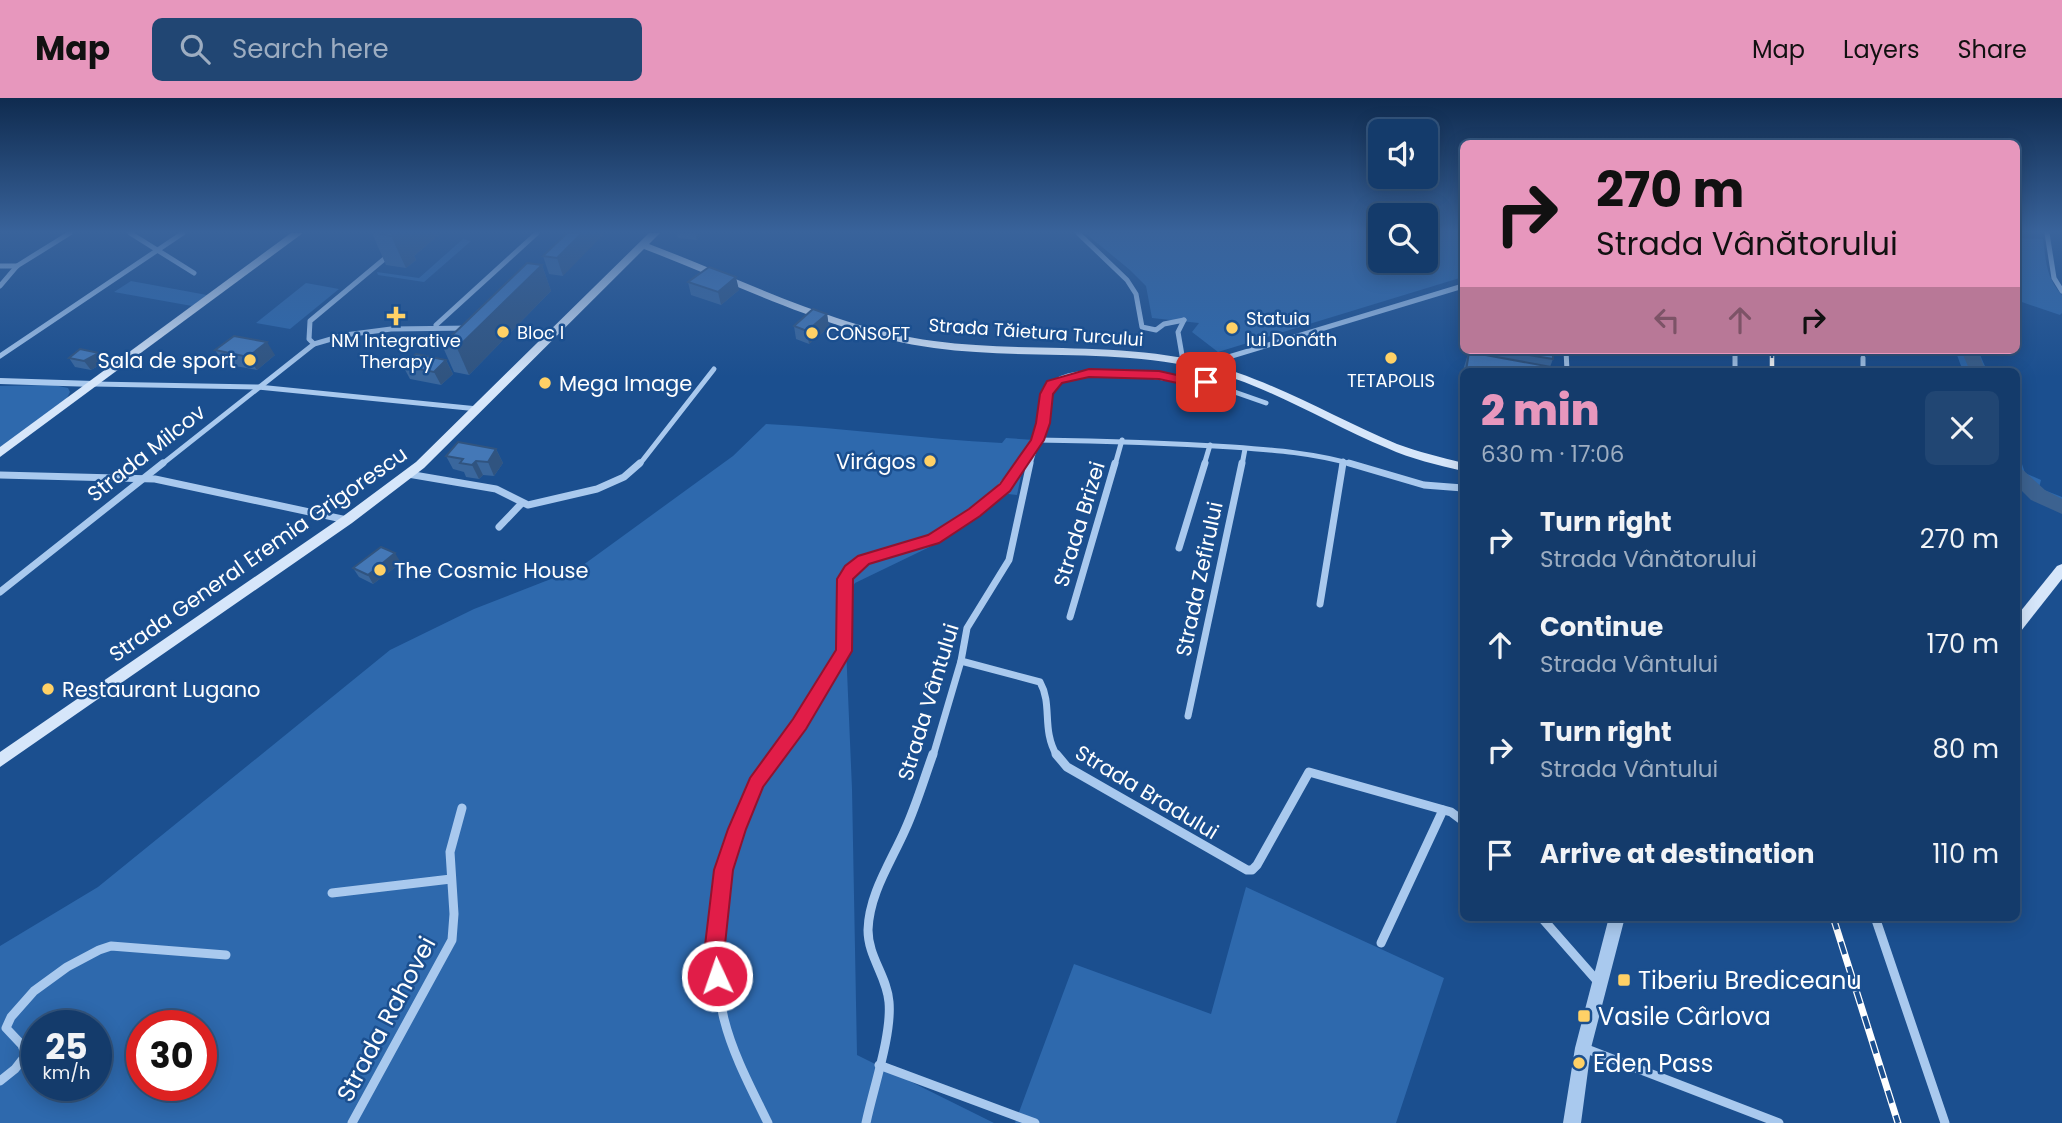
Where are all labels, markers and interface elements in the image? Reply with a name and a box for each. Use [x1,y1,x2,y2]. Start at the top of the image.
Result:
search box [152,18,642,81]
text: Map [35,25,110,72]
icon: search [176,30,214,68]
text: Search here [232,31,389,67]
text: Map [1752,33,1805,66]
text: Layers [1843,33,1919,66]
text: Share [1957,33,2027,66]
map controls [1368,119,1438,273]
button: sound [1368,119,1438,189]
text: 270 m [1596,156,1744,224]
icon: right [1481,168,1572,259]
button: search [1368,203,1438,273]
text: Strada Vânătorului [1596,221,1898,266]
icon: left [1648,301,1686,339]
icon: ahead [1721,301,1759,339]
icon: right [1794,301,1832,339]
marker: NM Integrative Therapy [386,306,406,326]
place label: Statuia lui Donáth [1246,306,1337,352]
street label: Strada Tăietura Turcului [928,312,1144,352]
place label: Bloc I [517,320,564,345]
marker: Statuia lui Donáth [1224,320,1240,336]
place label: CONSOFT [826,321,910,346]
marker: Bloc I [495,324,511,340]
marker: CONSOFT [804,325,820,341]
place label: NM Integrative Therapy [331,328,461,374]
place label: Sala de sport [98,346,236,375]
marker: TETAPOLIS [1383,350,1399,366]
marker: Sala de sport [242,352,258,368]
pin [1176,352,1236,412]
icon: arrive [1187,363,1225,401]
place label: TETAPOLIS [1347,368,1435,393]
place label: Mega Image [559,369,692,398]
marker: Mega Image [537,375,553,391]
text: 2 min [1481,381,1599,440]
button: close [1925,391,1999,465]
street label: Strada Milcov [81,398,211,508]
text: 630 m · 17:06 [1481,438,1624,470]
street label: Strada General Eremia Grigorescu [103,440,413,668]
place label: Virágos [836,447,916,476]
marker: Virágos [922,453,938,469]
street label: Strada Brizei [1046,458,1112,590]
street label: Strada Zefirului [1168,499,1230,659]
text: Turn right [1540,504,1672,540]
icon: right [1481,521,1519,559]
text: 270 m [1920,521,1999,557]
text: Strada Vânătorului [1540,543,1757,575]
place label: The Cosmic House [394,556,589,585]
marker: The Cosmic House [372,562,388,578]
text: Continue [1540,609,1663,645]
street label: Strada Vântului [890,620,966,784]
icon: ahead [1481,626,1519,664]
text: 170 m [1926,626,1999,662]
text: Strada Vântului [1540,648,1718,680]
place label: Restaurant Lugano [62,675,261,704]
marker: Restaurant Lugano [40,681,56,697]
text: Turn right [1540,714,1672,750]
icon: right [1481,731,1519,769]
text: 80 m [1933,731,1999,767]
street label: Strada Bradului [1070,738,1224,846]
text: Strada Vântului [1540,753,1718,785]
icon: arrive [1481,836,1519,874]
text: Arrive at destination [1540,836,1815,872]
text: 110 m [1932,836,1999,872]
street label: Strada Rahovei [329,931,443,1107]
position arrow [680,939,754,1013]
place label: Tiberiu Brediceanu [1638,964,1862,997]
marker: Tiberiu Brediceanu [1616,972,1632,988]
place label: Vasile Cârlova [1598,1000,1771,1033]
marker: Vasile Cârlova [1576,1008,1592,1024]
speed limit sign: 30 [126,1010,217,1101]
text: 25 [45,1022,88,1071]
place label: Eden Pass [1593,1047,1713,1080]
marker: Eden Pass [1571,1055,1587,1071]
text: km/h [43,1060,90,1085]

